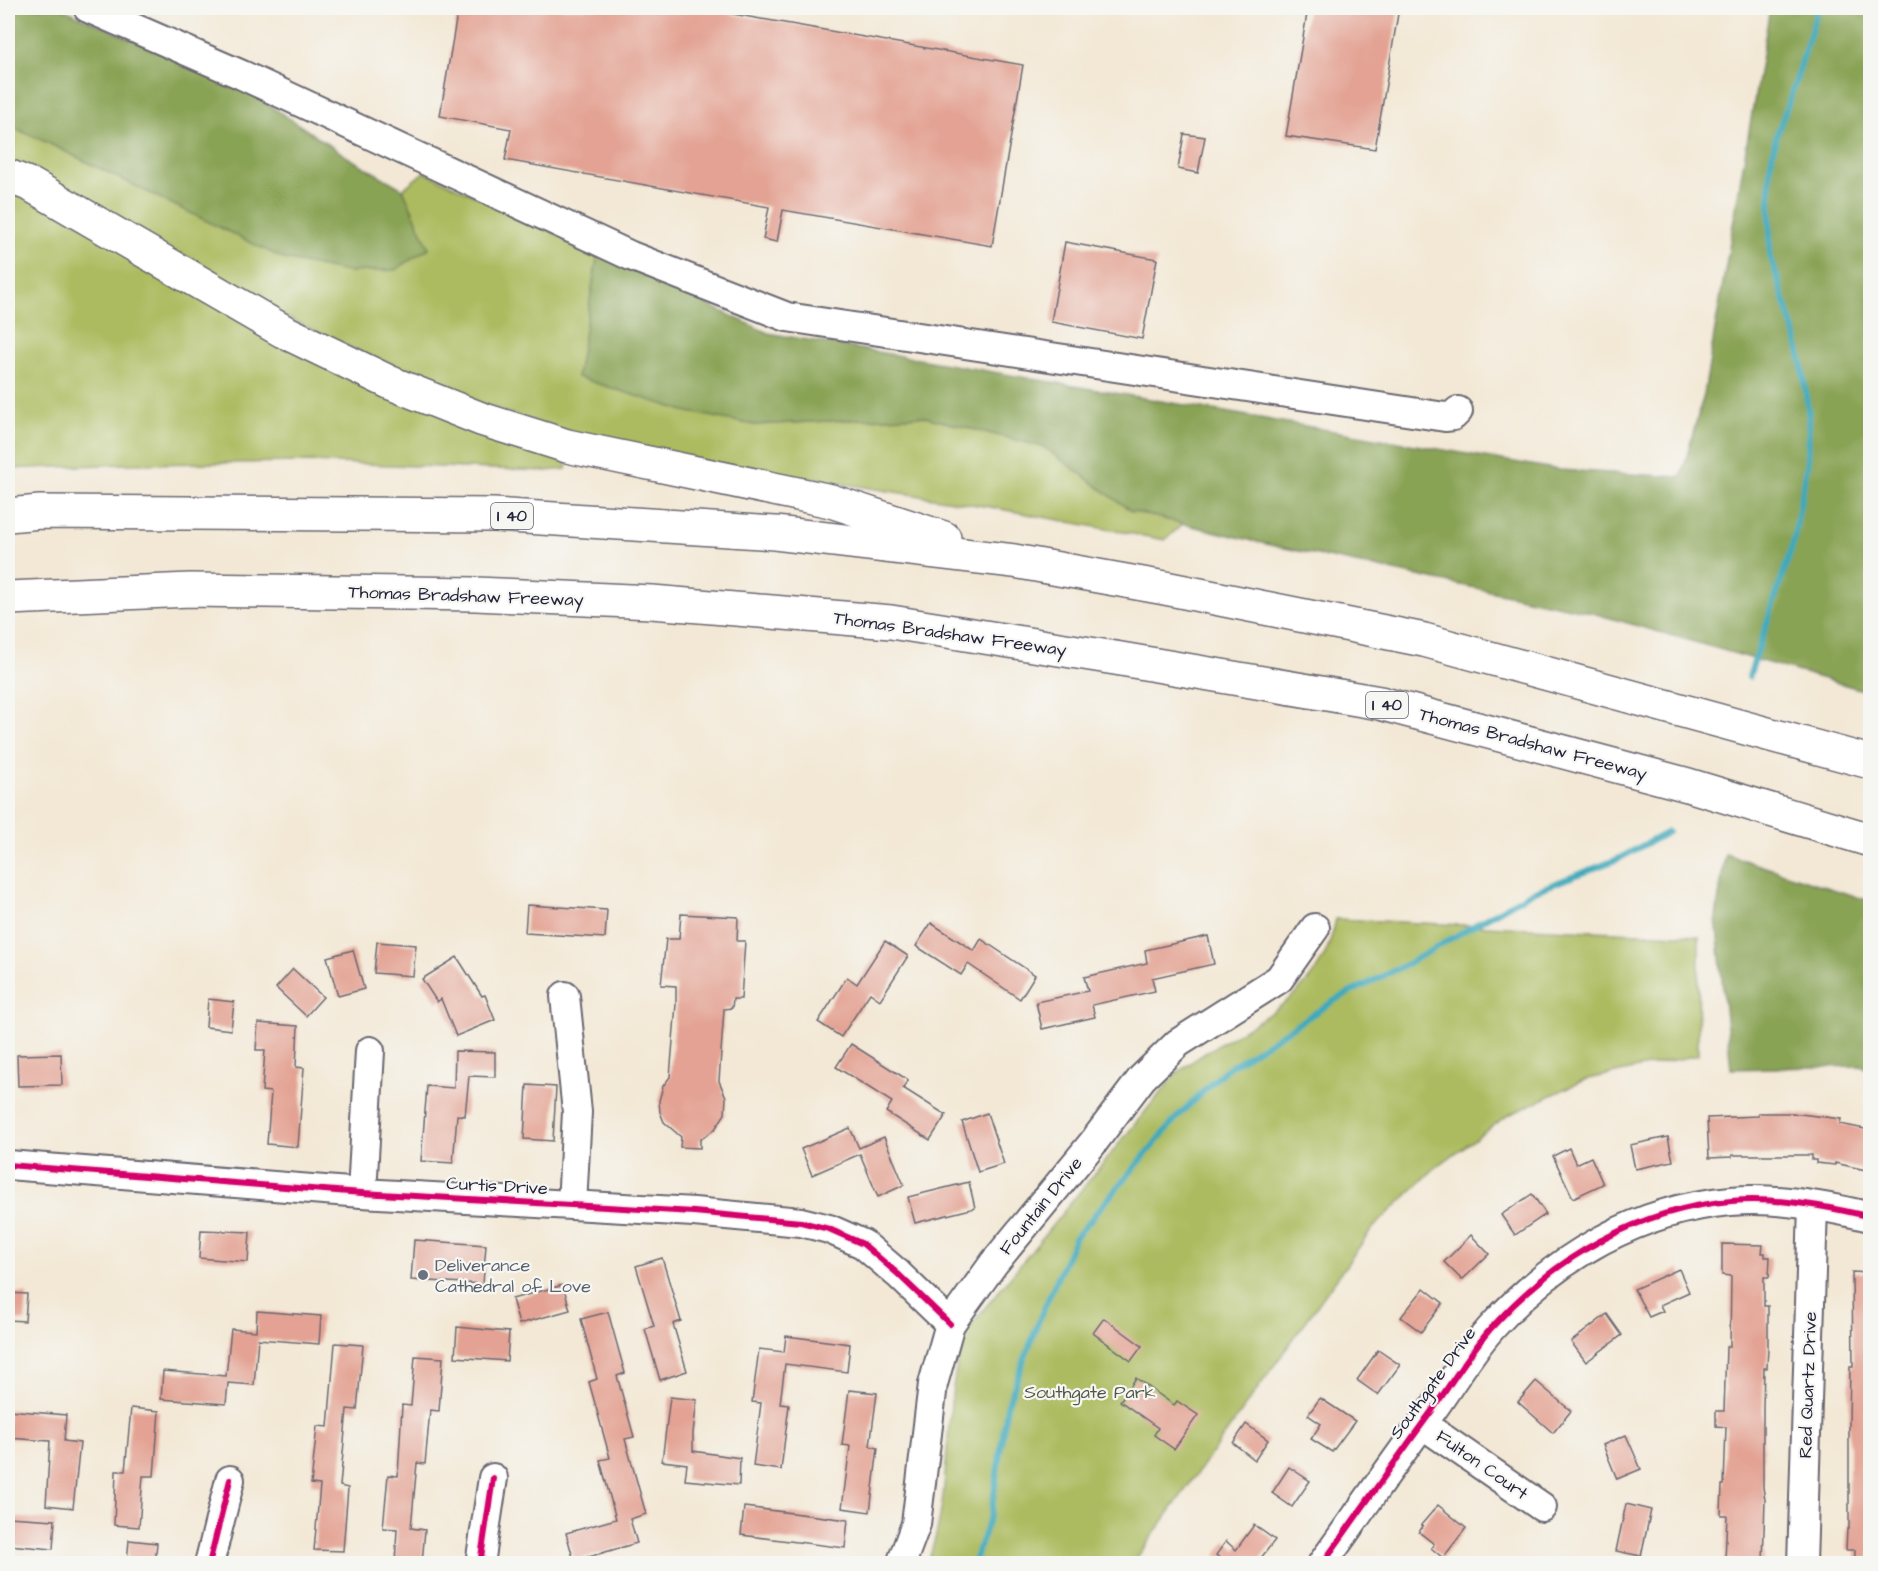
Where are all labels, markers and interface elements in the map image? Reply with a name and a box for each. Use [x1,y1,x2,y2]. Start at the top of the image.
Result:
road number: I 40 [491,503,533,529]
street label: Thomas Bradshaw Freeway [348,579,584,614]
street label: Thomas Bradshaw Freeway [832,605,1068,664]
road number: I 40 [1366,692,1408,718]
street label: Thomas Bradshaw Freeway [1416,702,1650,787]
street label: Fountain Drive [994,1151,1088,1260]
street label: Curtis Drive [446,1171,549,1201]
place label: Deliverance Cathedral of Love [435,1253,591,1299]
marker: Deliverance Cathedral of Love [416,1268,430,1282]
street label: Red Quartz Drive [1793,1311,1823,1459]
street label: Southgate Drive [1384,1322,1483,1445]
park label: Southgate Park [1024,1380,1156,1406]
street label: Fulton Court [1431,1424,1534,1506]

